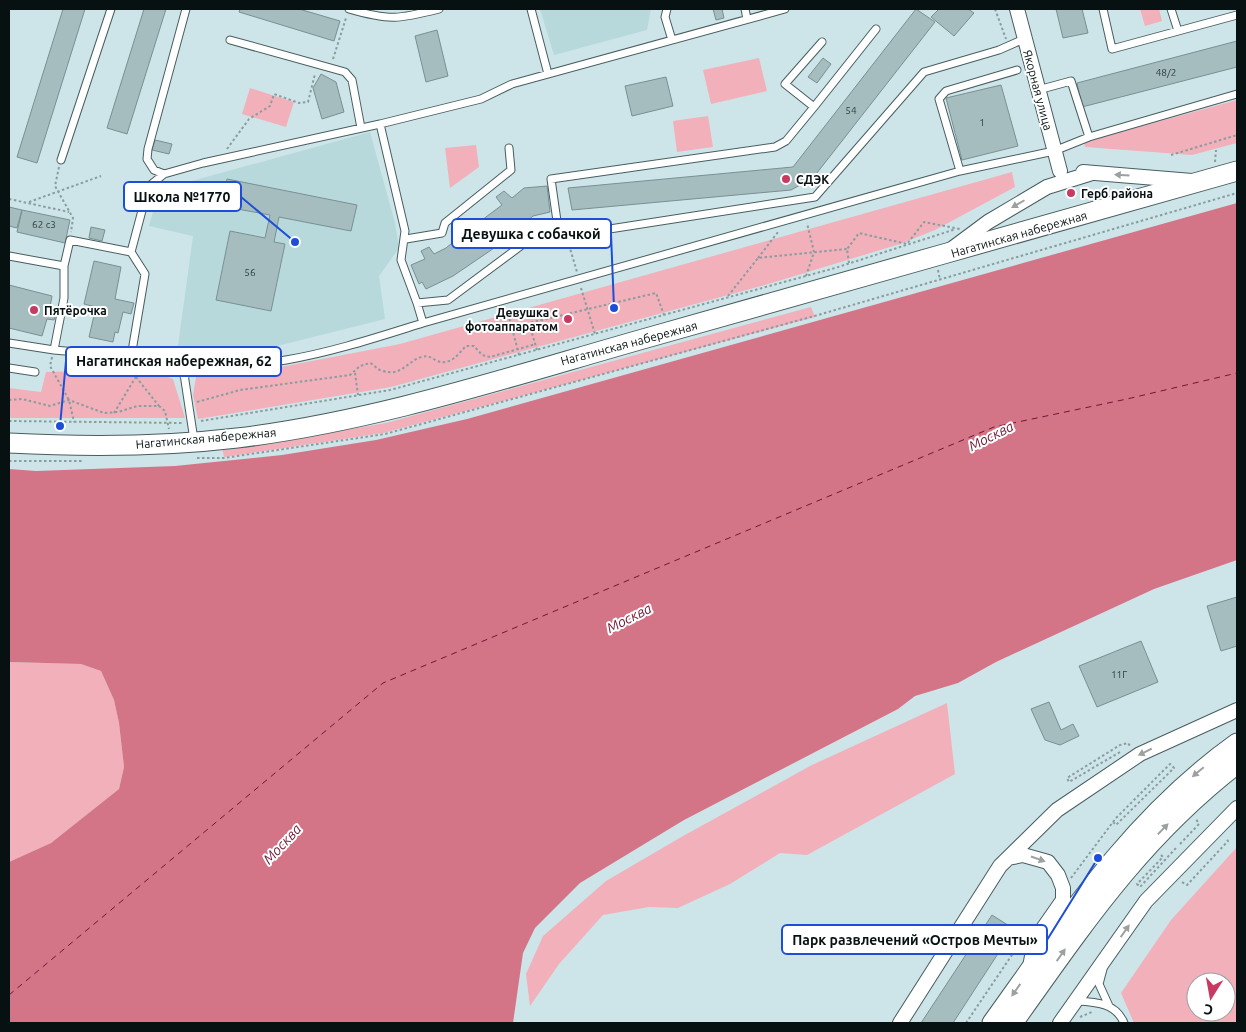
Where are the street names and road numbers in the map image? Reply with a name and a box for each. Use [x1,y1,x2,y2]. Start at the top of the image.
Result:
street label: Якорная улица [1021,48,1055,132]
street label: Нагатинская набережная [949,208,1089,260]
street label: Нагатинская набережная [559,318,699,368]
street label: Нагатинская набережная [135,425,277,451]

